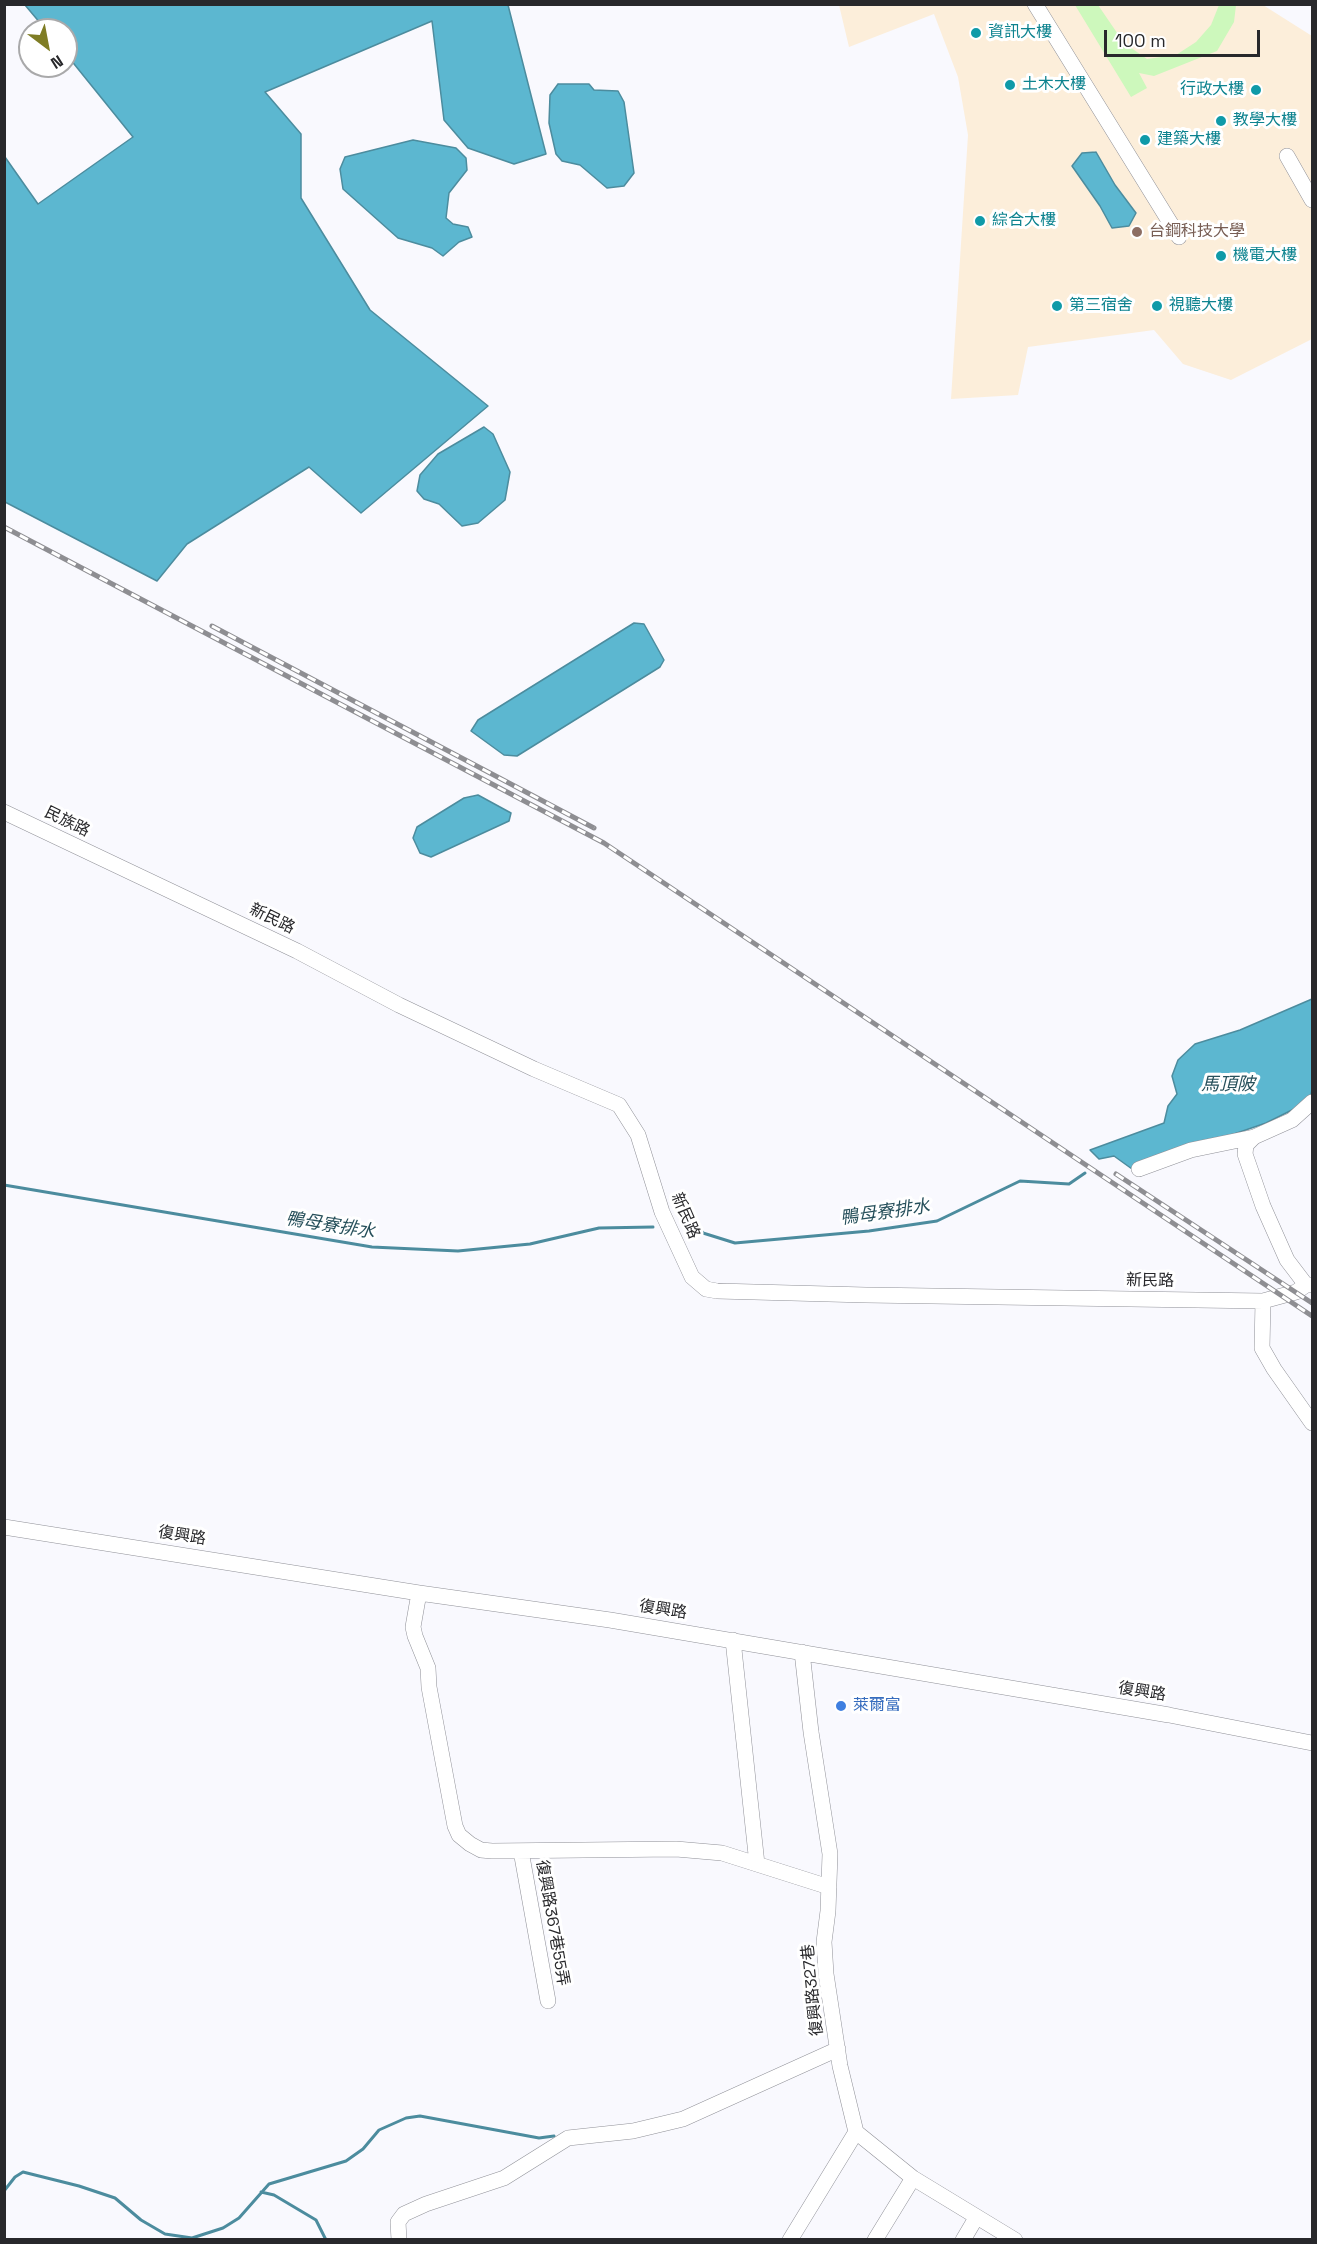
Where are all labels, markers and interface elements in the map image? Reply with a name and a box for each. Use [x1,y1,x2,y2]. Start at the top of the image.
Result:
north arrow [18,18,78,78]
scale bar [1107,18,1263,56]
place label: 資訊大樓 [988,23,1052,43]
marker: 資訊大樓 [969,26,983,40]
text: 100 m [1115,29,1166,52]
text: N [47,50,67,74]
place label: 土木大樓 [1022,75,1086,95]
marker: 土木大樓 [1003,78,1017,92]
place label: 行政大樓 [1180,80,1244,100]
marker: 行政大樓 [1249,83,1263,97]
place label: 教學大樓 [1233,111,1297,131]
marker: 教學大樓 [1214,114,1228,128]
place label: 建築大樓 [1157,130,1221,150]
marker: 建築大樓 [1138,133,1152,147]
place label: 綜合大樓 [992,211,1056,231]
marker: 綜合大樓 [973,214,987,228]
place label: 台鋼科技大學 [1149,222,1245,242]
marker: 台鋼科技大學 [1130,225,1144,239]
place label: 機電大樓 [1233,246,1297,266]
marker: 機電大樓 [1214,249,1228,263]
place label: 第三宿舍 [1069,296,1133,316]
place label: 視聽大樓 [1169,296,1233,316]
marker: 第三宿舍 [1050,299,1064,313]
marker: 視聽大樓 [1150,299,1164,313]
street label: 民族路 [41,803,93,841]
street label: 新民路 [246,900,298,938]
water label: 馬頂陂 [1201,1074,1255,1096]
street label: 新民路 [667,1190,703,1242]
water label: 鴨母寮排水 [839,1196,931,1230]
water label: 鴨母寮排水 [284,1208,376,1244]
street label: 新民路 [1126,1271,1174,1291]
street label: 復興路 [157,1523,207,1549]
street label: 復興路 [638,1597,688,1623]
street label: 復興路 [1117,1679,1167,1705]
place label: 萊爾富 [853,1696,901,1716]
marker: 萊爾富 [834,1699,848,1713]
street label: 復興路367巷55弄 [531,1859,573,1987]
street label: 復興路327巷 [799,1943,827,2037]

